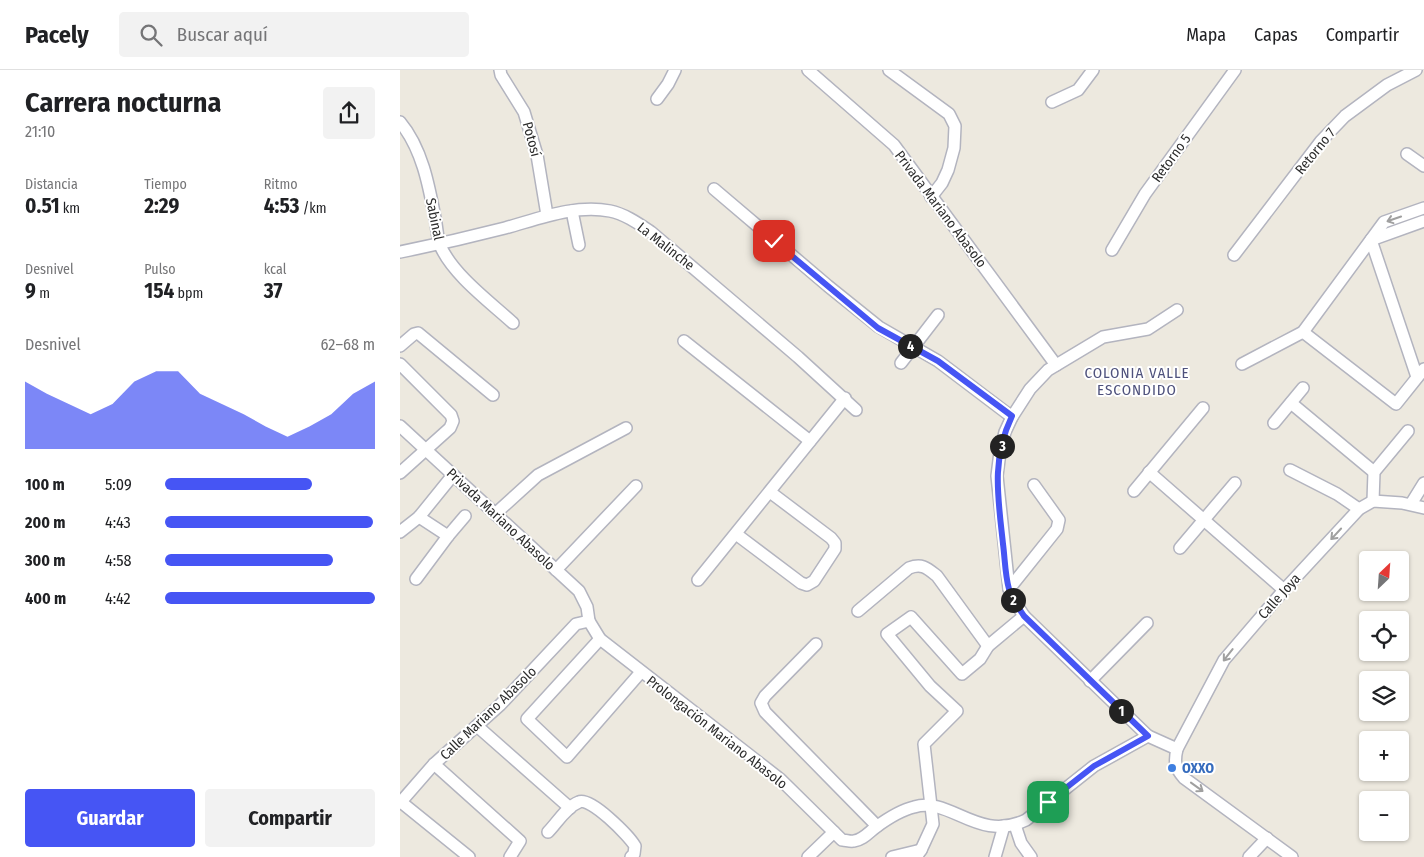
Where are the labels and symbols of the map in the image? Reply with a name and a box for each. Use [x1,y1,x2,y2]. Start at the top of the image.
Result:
street label: Potosí [519,120,544,159]
street label: Retorno 7 [1292,124,1339,178]
street label: Retorno 5 [1148,131,1195,186]
street label: Privada Mariano Abasolo [891,148,990,271]
street label: Sabinal [422,197,447,242]
one-way arrow [1386,215,1402,224]
street label: La Malinche [634,219,698,274]
pin [753,220,795,262]
pin: 4 [898,334,922,358]
district label: COLONIA VALLE ESCONDIDO [1084,364,1190,399]
pin: 3 [990,434,1014,458]
street label: Privada Mariano Abasolo [443,465,558,574]
one-way arrow [1330,527,1342,540]
north arrow [1359,551,1409,601]
street label: Calle Joya [1255,570,1304,623]
pin: 2 [1000,588,1026,612]
one-way arrow [1223,648,1233,662]
street label: Calle Mariano Abasolo [437,663,540,764]
street label: Prolongación Mariano Abasolo [643,672,790,793]
pin: 1 [1108,698,1134,724]
place label: OXXO [1182,760,1214,777]
marker: OXXO [1166,762,1178,774]
pin [1027,781,1069,823]
one-way arrow [1190,782,1204,792]

